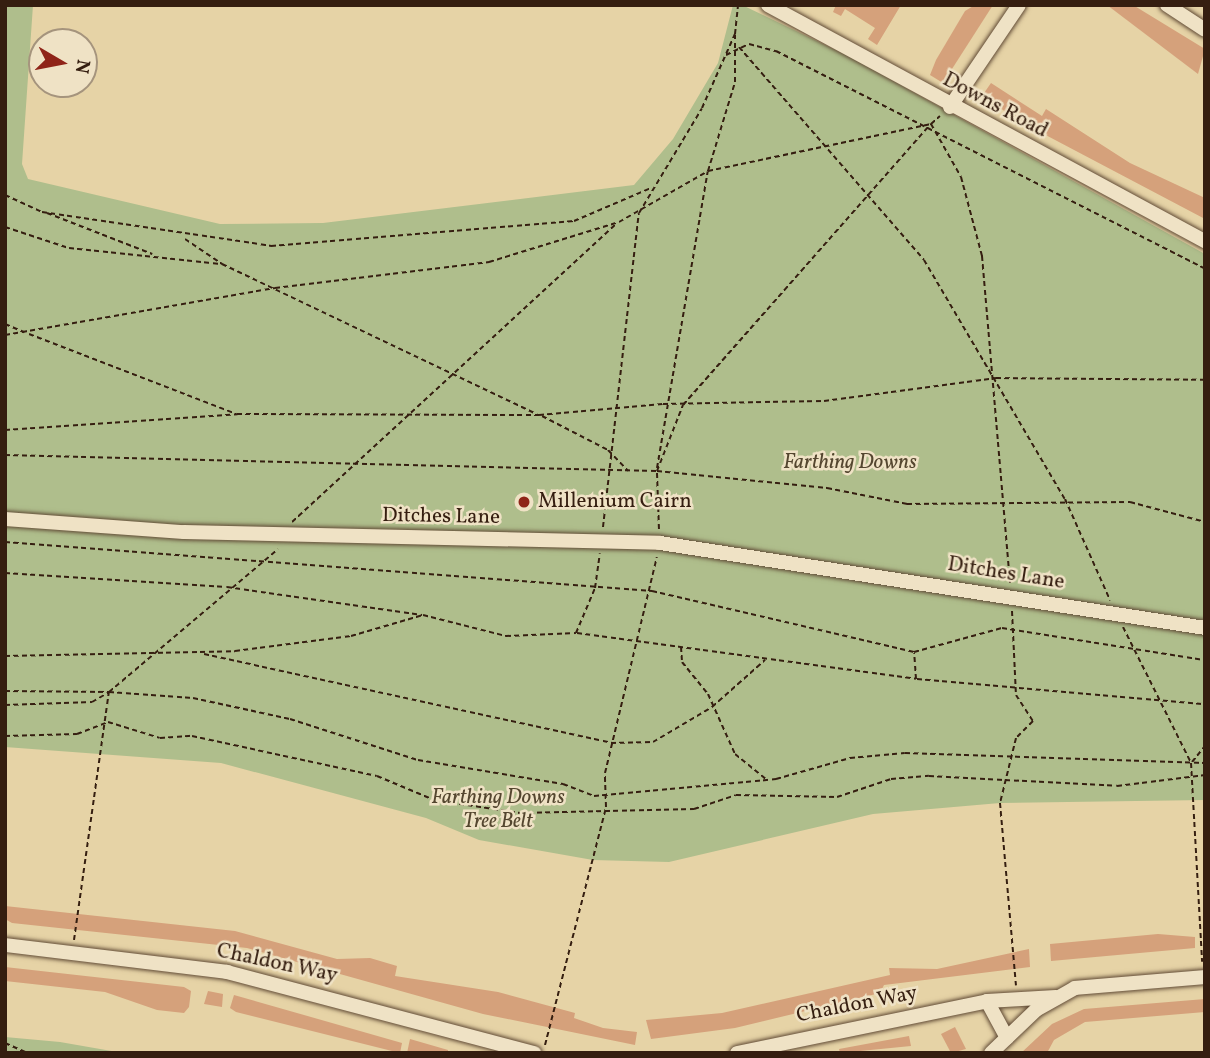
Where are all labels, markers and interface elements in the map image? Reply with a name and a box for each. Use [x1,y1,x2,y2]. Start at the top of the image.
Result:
north arrow [28,28,98,98]
text: N [68,57,96,75]
street label: Downs Road [938,68,1052,144]
park label: Farthing Downs [783,450,917,476]
place label: Millenium Cairn [538,489,692,515]
marker: Millenium Cairn [516,494,532,510]
street label: Ditches Lane [382,503,500,531]
street label: Ditches Lane [946,552,1066,596]
park label: Farthing Downs Tree Belt [431,785,565,835]
street label: Chaldon Way [214,939,340,989]
street label: Chaldon Way [794,981,920,1029]

